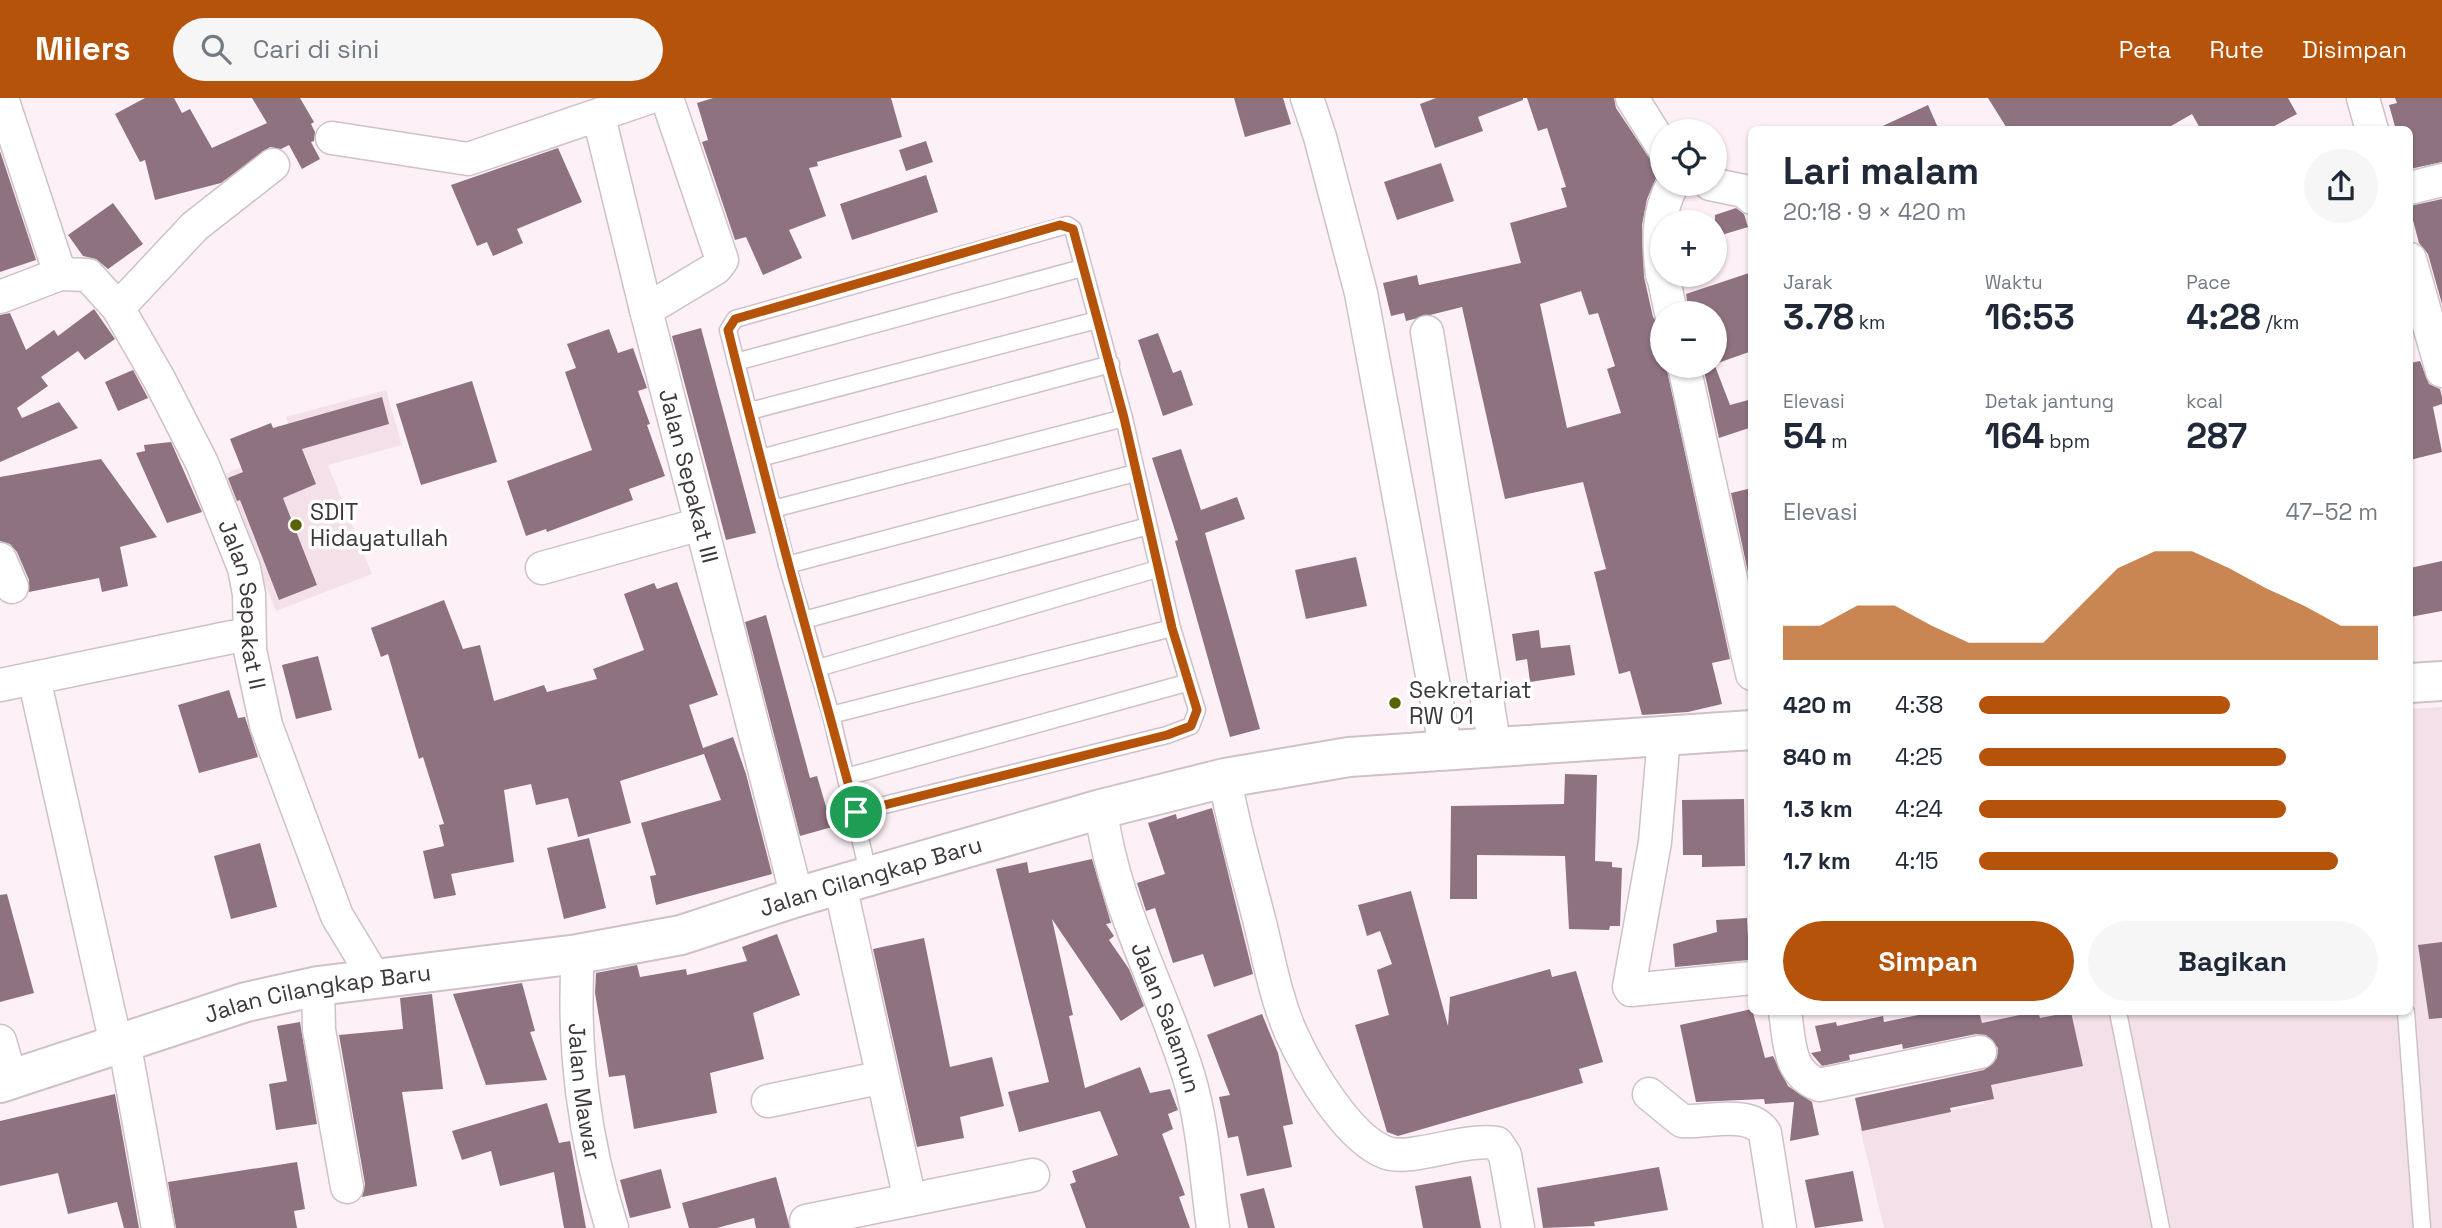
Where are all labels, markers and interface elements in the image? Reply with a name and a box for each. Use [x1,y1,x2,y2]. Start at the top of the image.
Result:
search box [173,18,663,81]
text: Milers [35,28,131,70]
icon: search [197,30,235,68]
text: Cari di sini [253,32,379,66]
text: Peta [2119,34,2171,65]
text: Rute [2209,34,2264,65]
text: Disimpan [2302,34,2407,65]
map controls [1650,119,1727,378]
button: locate [1650,119,1727,196]
text: Lari malam [1783,147,1979,195]
button: share [2304,149,2378,223]
text: 20:18 · 9 × 420 m [1783,197,1966,227]
button: + [1650,210,1727,287]
text: Jarak [1783,270,1833,295]
text: Waktu [1985,270,2043,295]
text: Pace [2186,270,2231,295]
text: 3.78 [1783,295,1854,339]
text: 16:53 [1985,295,2075,339]
text: 4:28 [2186,295,2261,339]
button: − [1650,301,1727,378]
text: km [1854,310,1885,335]
text: /km [2261,310,2299,335]
street label: Jalan Sepakat III [652,385,725,566]
text: Elevasi [1783,389,1845,414]
text: Detak jantung [1985,389,2114,414]
text: kcal [2186,389,2223,414]
text: 54 [1783,414,1826,458]
text: 164 [1985,414,2044,458]
text: 287 [2186,414,2247,458]
text: m [1826,429,1848,454]
text: bpm [2044,429,2090,454]
place label: SDIT Hidayatullah [310,497,448,553]
text: Elevasi [1783,497,1858,527]
text: 47–52 m [2286,497,2378,527]
street label: Jalan Sepakat II [211,515,273,692]
marker: SDIT Hidayatullah [288,517,304,533]
place label: Sekretariat RW 01 [1409,675,1532,731]
text: 420 m [1783,690,1852,720]
text: 4:38 [1895,690,1943,720]
marker: Sekretariat RW 01 [1387,695,1403,711]
text: 840 m [1783,742,1852,772]
text: 4:25 [1895,742,1943,772]
pin [826,782,886,842]
icon: arrive [837,793,875,831]
text: 1.3 km [1783,794,1853,824]
text: 4:24 [1895,794,1943,824]
street label: Jalan Cilangkap Baru [755,829,985,923]
text: 1.7 km [1783,846,1851,876]
text: 4:15 [1895,846,1939,876]
button: Simpan [1783,921,2074,1001]
button: Bagikan [2088,921,2378,1001]
street label: Jalan Salamun [1124,937,1208,1096]
street label: Jalan Cilangkap Baru [200,957,433,1030]
street label: Jalan Mawar [562,1022,608,1163]

